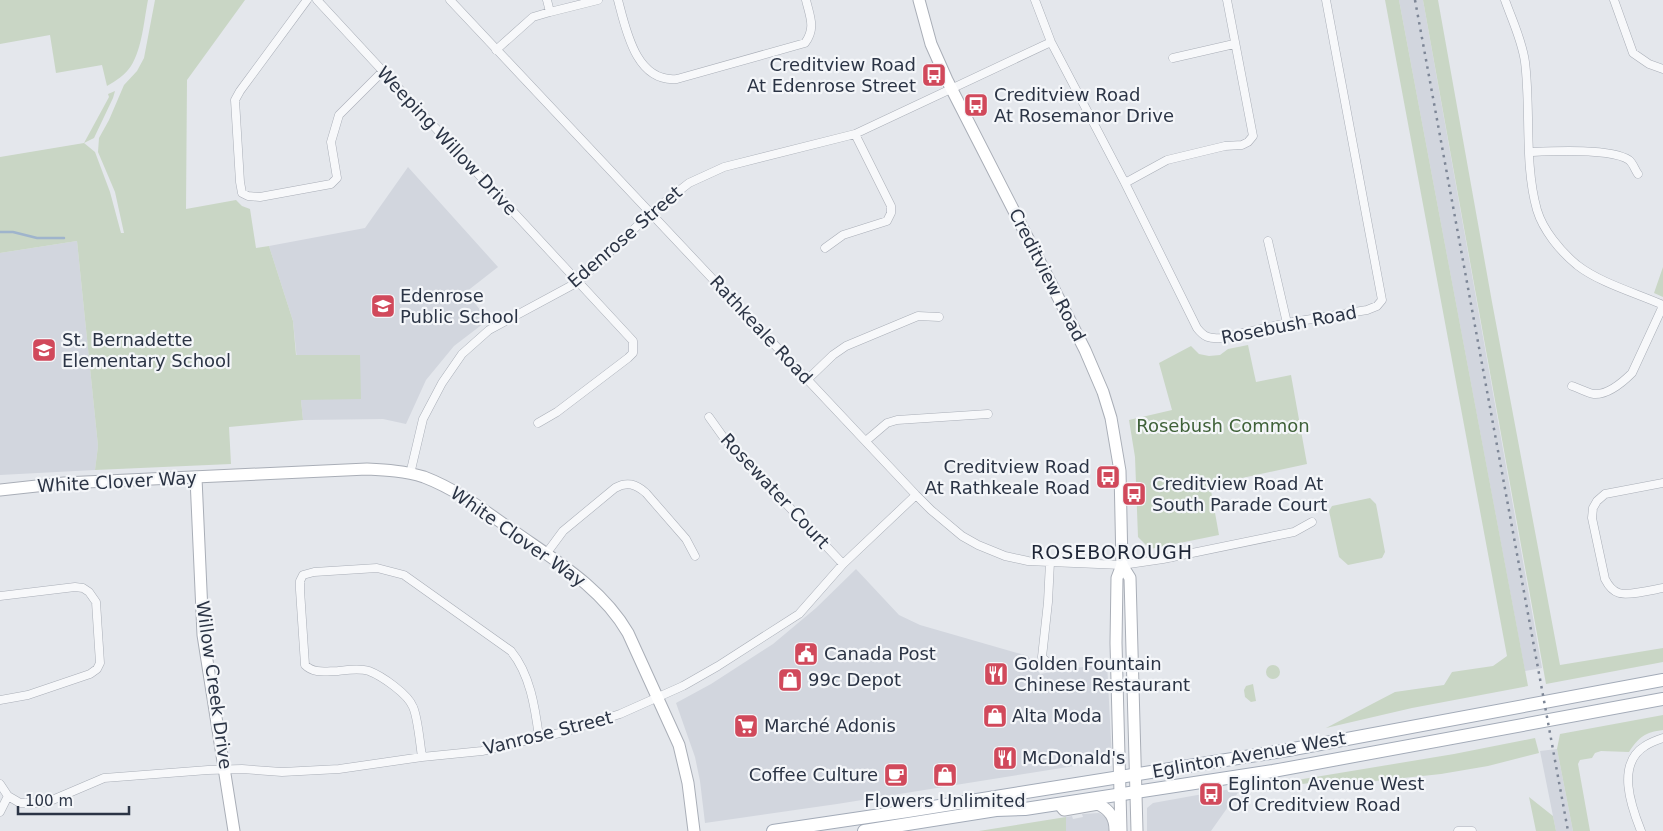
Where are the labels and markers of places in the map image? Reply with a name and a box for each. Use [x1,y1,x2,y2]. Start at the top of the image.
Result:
place label: Creditview Road At Edenrose Street [747,54,916,96]
bus stop icon: Creditview Road At Edenrose Street [921,62,947,88]
place label: Creditview Road At Rosemanor Drive [994,84,1174,126]
bus stop icon: Creditview Road At Rosemanor Drive [963,92,989,118]
place label: Edenrose Public School [400,285,519,327]
school or university icon: Edenrose Public School [370,293,396,319]
place label: St. Bernadette Elementary School [62,329,231,371]
school or university icon: St. Bernadette Elementary School [31,337,57,363]
place label: Creditview Road At Rathkeale Road [925,456,1090,498]
bus stop icon: Creditview Road At Rathkeale Road [1095,464,1121,490]
place label: Creditview Road At South Parade Court [1152,473,1327,515]
bus stop icon: Creditview Road At South Parade Court [1121,481,1147,507]
public building icon: Canada Post [793,641,819,667]
place label: Canada Post [824,643,936,664]
place label: Golden Fountain Chinese Restaurant [1014,653,1190,695]
restaurant icon: Golden Fountain Chinese Restaurant [983,661,1009,687]
shop icon: 99c Depot [777,667,803,693]
place label: 99c Depot [808,669,901,690]
shop icon: Alta Moda [982,703,1008,729]
place label: Alta Moda [1012,705,1102,726]
supermarket icon: Marché Adonis [733,713,759,739]
place label: Marché Adonis [764,715,896,736]
restaurant icon: McDonald's [992,745,1018,771]
place label: McDonald's [1022,747,1126,768]
cafe icon: Coffee Culture [883,762,909,788]
shop icon: Flowers Unlimited [932,762,958,788]
place label: Coffee Culture [749,764,878,785]
place label: Eglinton Avenue West Of Creditview Road [1228,773,1424,815]
bus stop icon: Eglinton Avenue West Of Creditview Road [1198,781,1224,807]
place label: Flowers Unlimited [864,790,1026,811]

